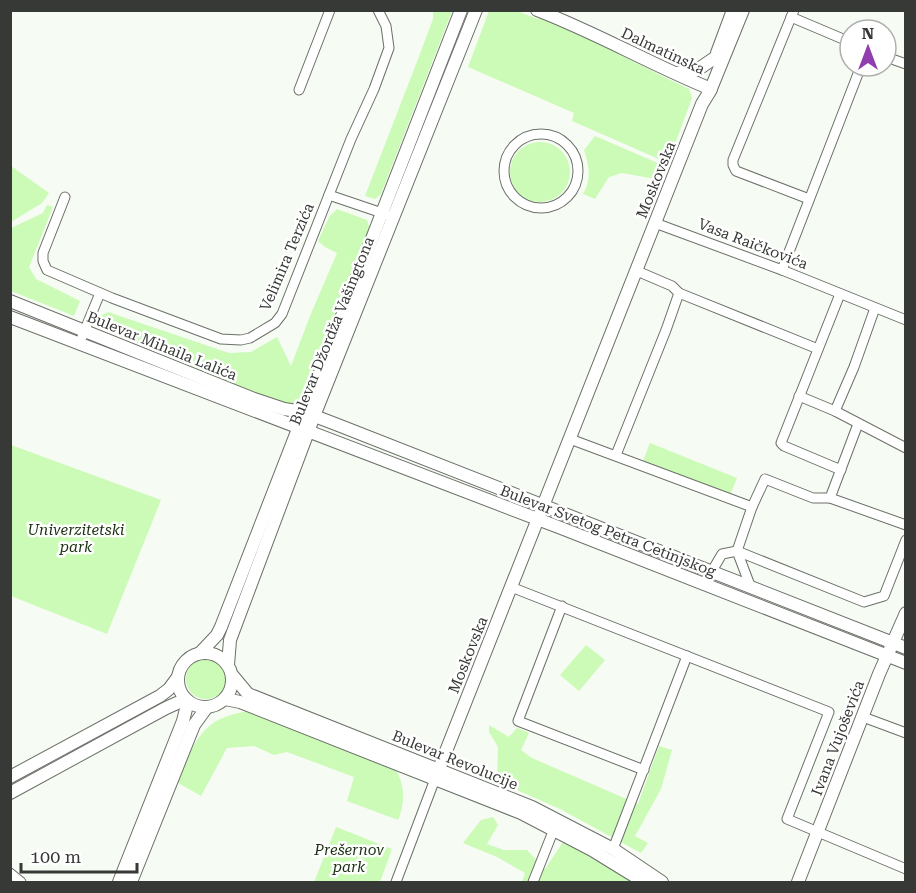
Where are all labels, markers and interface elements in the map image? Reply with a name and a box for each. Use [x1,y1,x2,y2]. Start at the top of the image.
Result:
north arrow [838,18,898,78]
street label: Dalmatinska [618,24,708,78]
text: N [862,24,874,43]
street label: Moskovska [632,139,680,221]
street label: Velimira Terzića [256,200,318,314]
street label: Vasa Raičkovića [696,215,810,273]
street label: Bulevar Džordža Vašingtona [286,234,378,428]
street label: Bulevar Mihaila Lalića [84,308,240,384]
street label: Bulevar Svetog Petra Cetinjskog [498,481,719,581]
park label: Univerzitetski park [27,521,125,556]
street label: Moskovska [444,614,492,696]
street label: Ivana Vujoševića [808,678,868,798]
street label: Bulevar Revolucije [389,727,521,793]
scale bar [21,836,136,874]
park label: Prešernov park [313,841,384,876]
text: 100 m [30,846,81,867]

